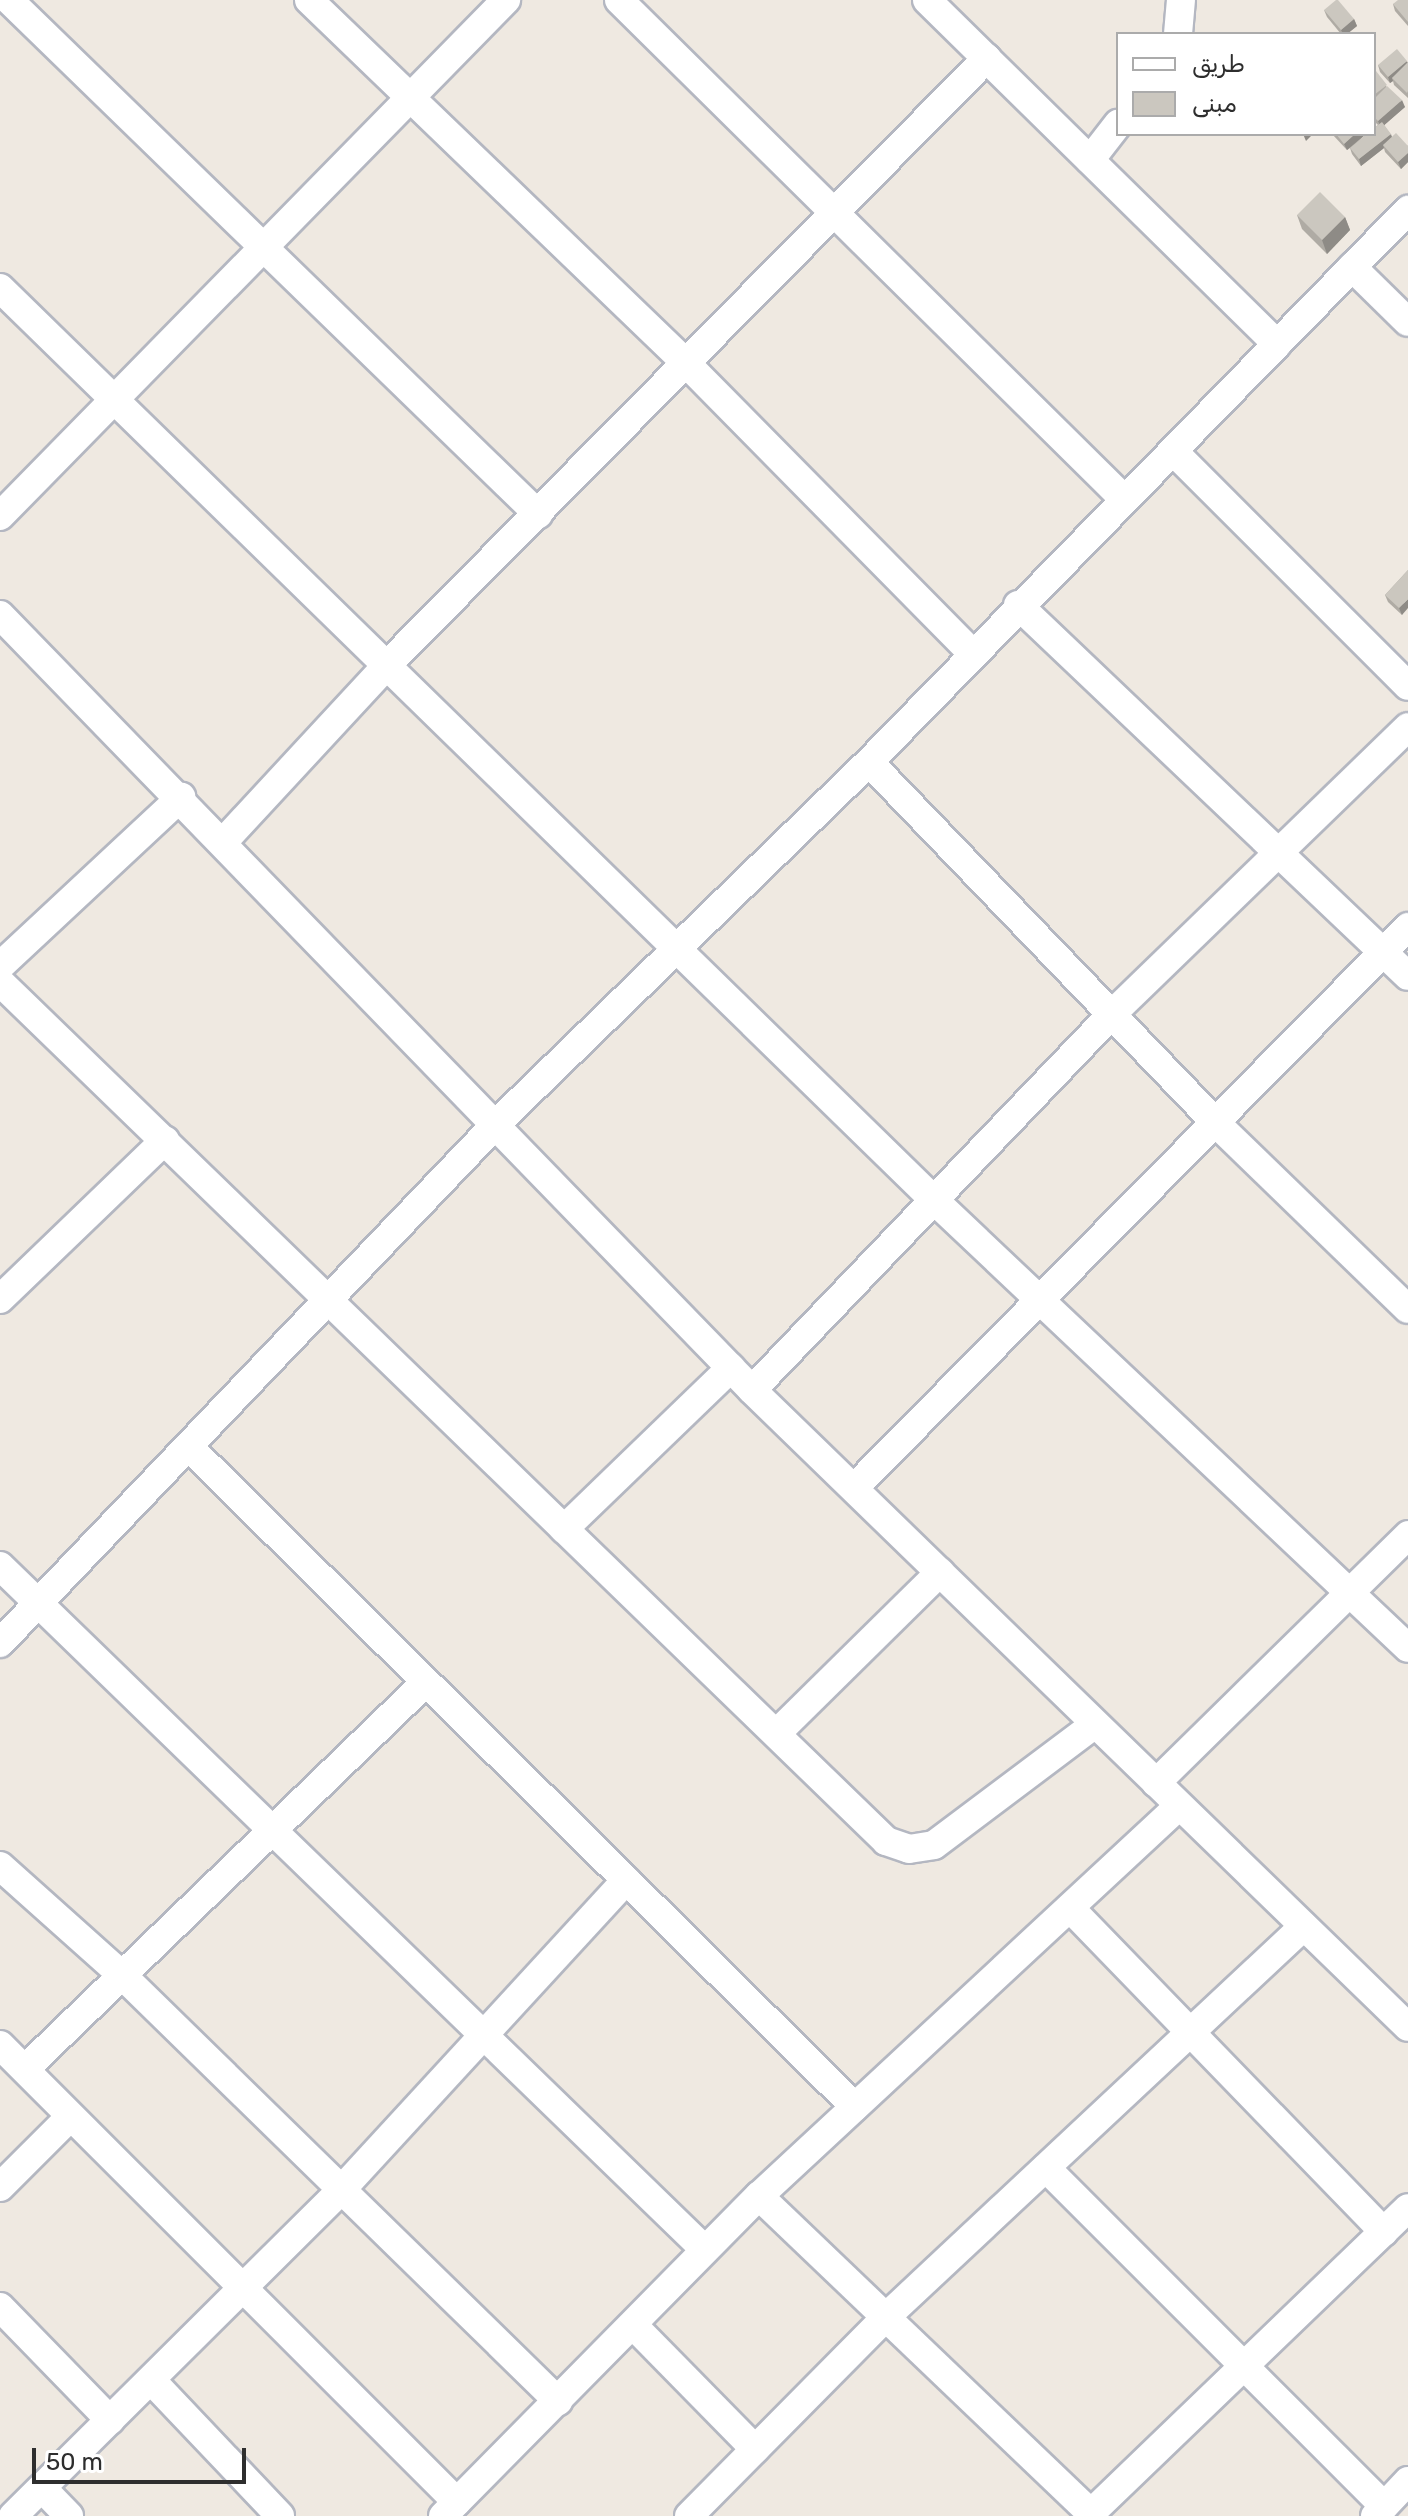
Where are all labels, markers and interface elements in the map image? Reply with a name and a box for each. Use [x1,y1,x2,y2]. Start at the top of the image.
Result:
legend [1116,32,1376,136]
text: طريق [1192,50,1245,78]
text: مبنى [1192,90,1237,118]
scale bar [36,2432,250,2482]
text: 50 m [46,2448,103,2476]

